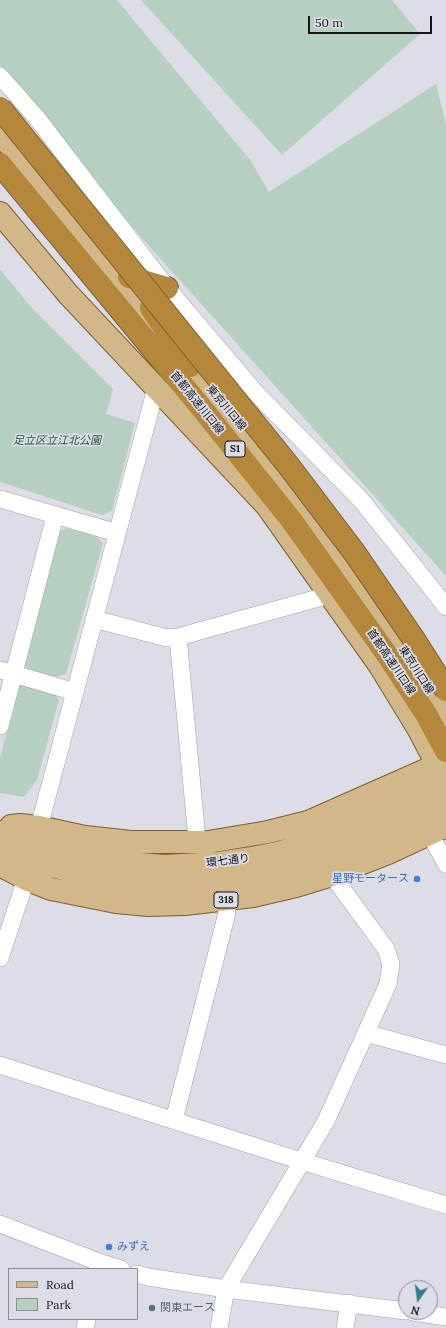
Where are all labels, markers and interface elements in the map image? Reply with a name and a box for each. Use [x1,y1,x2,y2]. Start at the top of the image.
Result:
scale bar [310,8,434,34]
text: 50 m [315,15,343,30]
street label: 首都高速川口線 [168,369,226,437]
street label: 東京川口線 [203,383,249,433]
park label: 足立区立江北公園 [13,434,101,448]
road number: S1 [225,441,245,457]
street label: 首都高速川口線 [364,626,418,698]
street label: 東京川口線 [395,643,437,697]
street label: 環七通り [205,852,251,870]
place label: 星野モータース [332,872,409,886]
marker: 星野モータース [412,874,422,884]
road number: 318 [214,892,238,908]
place label: みずえ [117,1240,150,1254]
marker: みずえ [104,1242,114,1252]
legend [8,1268,138,1320]
text: Road [46,1277,74,1292]
north arrow [398,1280,438,1320]
text: Park [46,1297,71,1312]
place label: 関東エース [160,1301,215,1315]
marker: 関東エース [147,1303,157,1313]
text: N [410,1303,421,1318]

